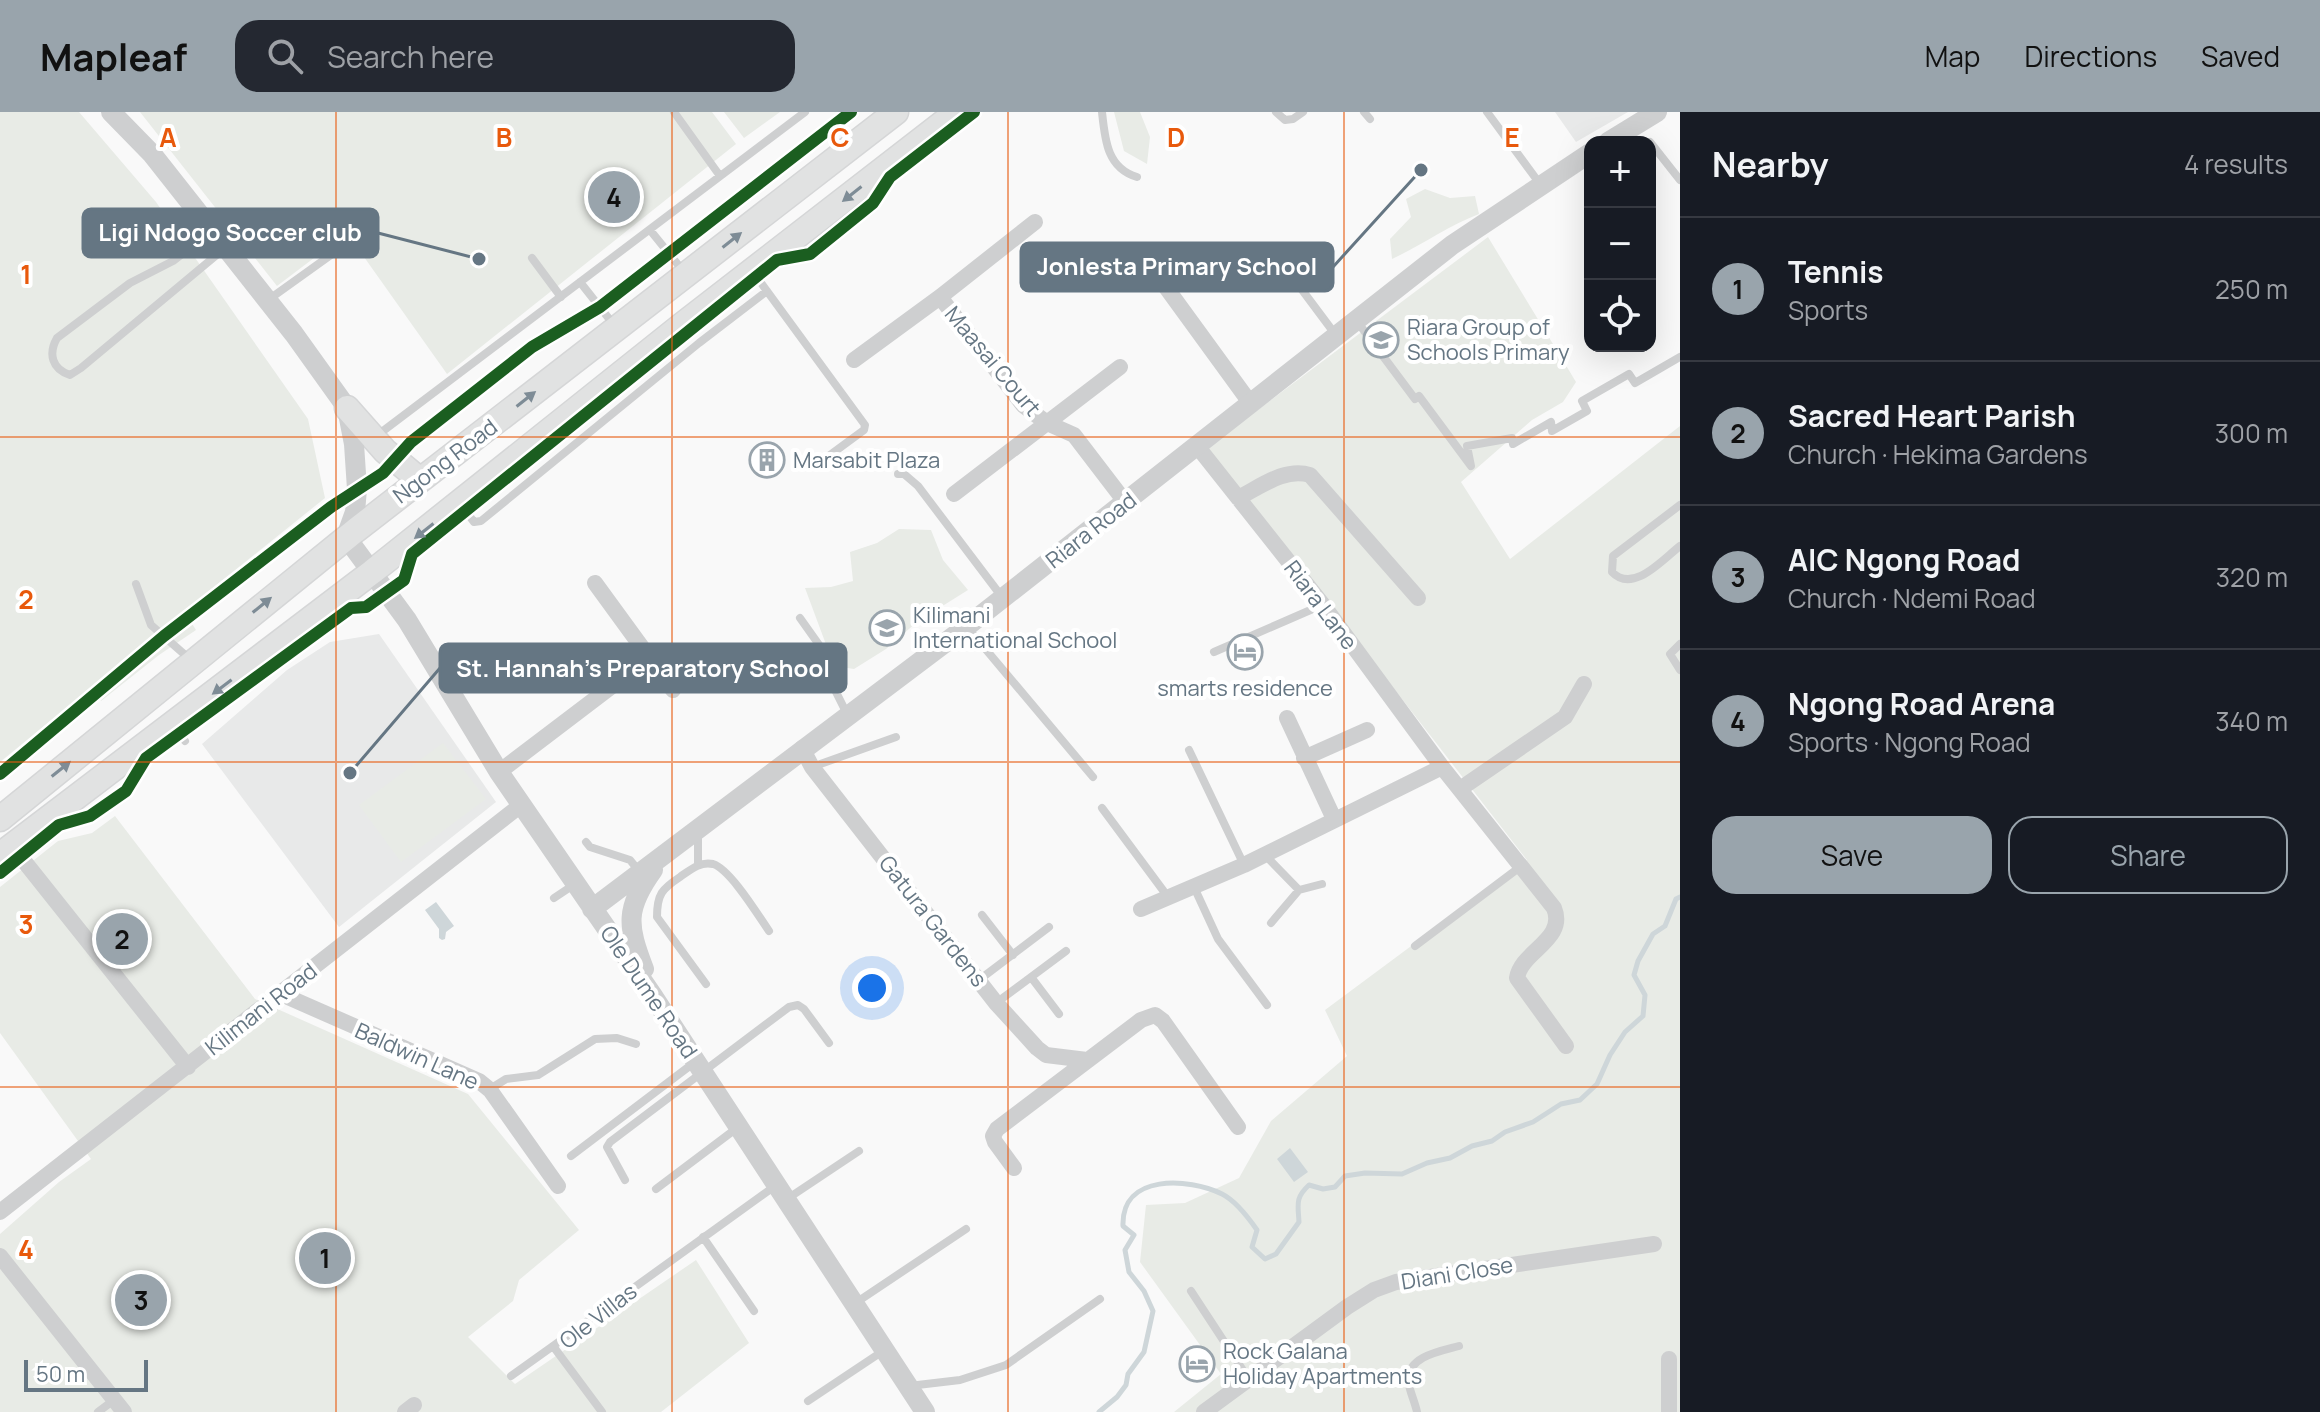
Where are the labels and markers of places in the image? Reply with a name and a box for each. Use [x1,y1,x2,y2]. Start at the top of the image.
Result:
pin: 4 [588,167,640,227]
callout: Ligi Ndogo Soccer club [83,209,378,257]
callout: Jonlesta Primary School [1021,243,1333,291]
place label: Riara Group of Schools Primary [1407,312,1570,367]
school or university icon: Riara Group of Schools Primary [1362,321,1400,359]
building icon: Marsabit Plaza [748,441,786,479]
place label: Marsabit Plaza [793,445,940,475]
place label: Kilimani International School [913,600,1117,655]
school or university icon: Kilimani International School [868,609,906,647]
hotel icon: smarts residence [1226,633,1264,671]
callout: St. Hannah's Preparatory School [440,644,846,692]
place label: smarts residence [1157,673,1333,703]
pin: 2 [96,909,148,969]
pin: 1 [299,1228,351,1288]
pin: 3 [115,1270,167,1330]
place label: Rock Galana Holiday Apartments [1223,1336,1422,1391]
hotel icon: Rock Galana Holiday Apartments [1178,1345,1216,1383]

